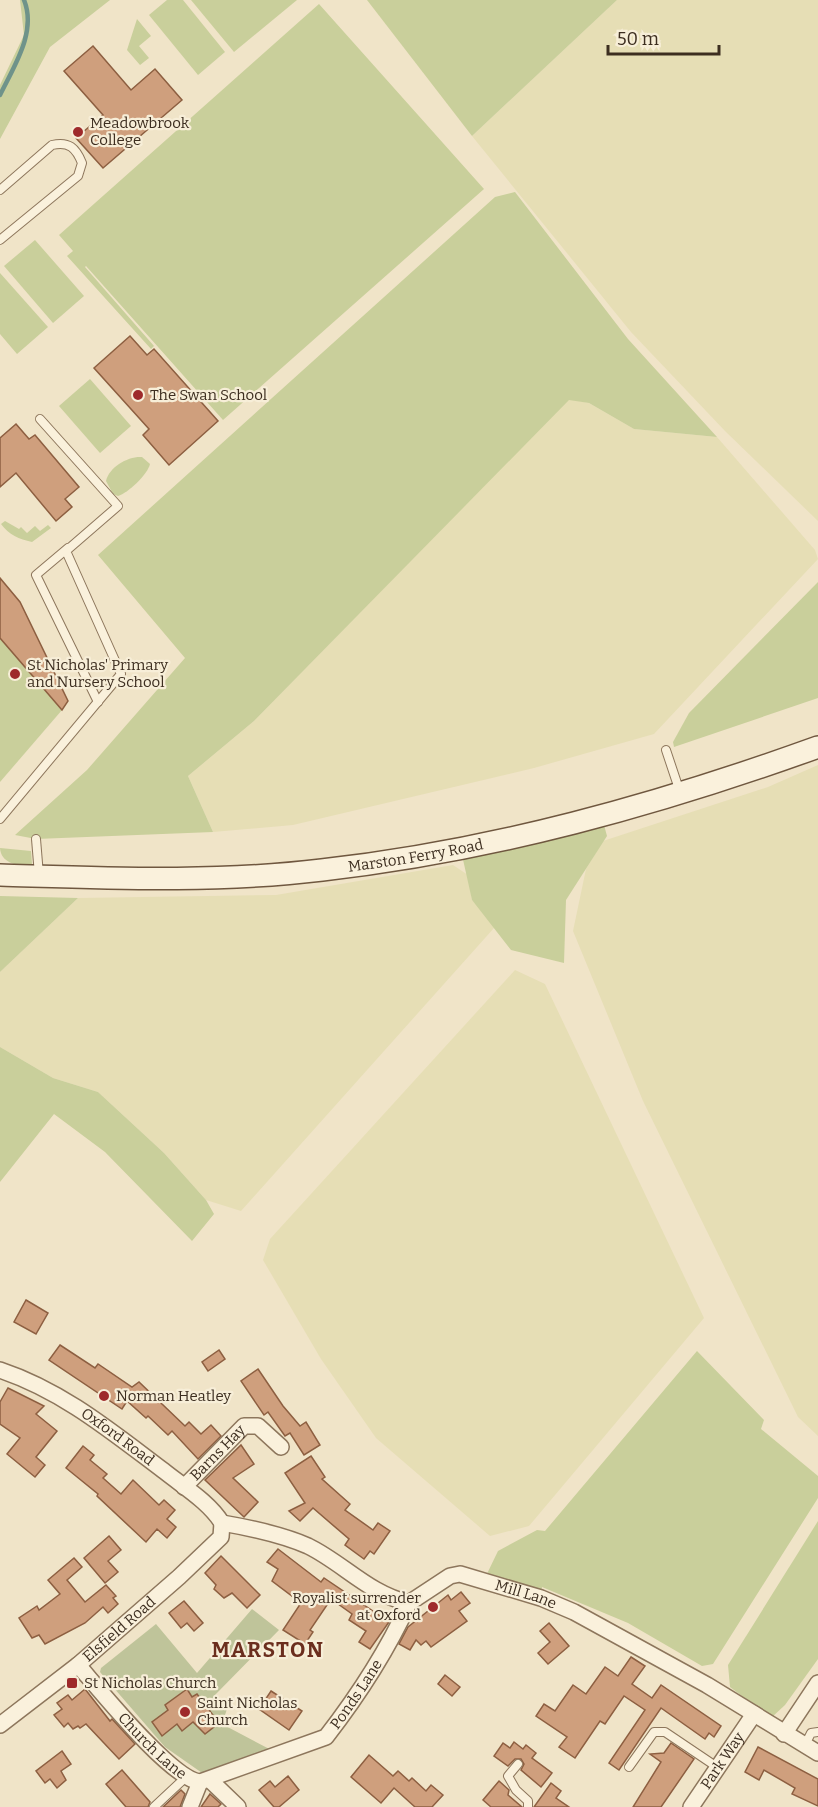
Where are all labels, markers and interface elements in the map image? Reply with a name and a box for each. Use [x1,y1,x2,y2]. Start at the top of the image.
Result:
scale bar [608,18,719,56]
text: 50 m [617,28,659,50]
place label: Meadowbrook College [90,114,190,149]
marker: Meadowbrook College [71,125,85,139]
place label: The Swan School [150,386,267,404]
marker: The Swan School [131,388,145,402]
place label: St Nicholas' Primary and Nursery School [27,656,168,691]
marker: St Nicholas' Primary and Nursery School [8,667,22,681]
street label: Marston Ferry Road [347,835,485,876]
place label: Norman Heatley [116,1387,231,1405]
marker: Norman Heatley [97,1389,111,1403]
street label: Oxford Road [78,1404,158,1469]
street label: Barns Hay [186,1421,249,1484]
street label: Mill Lane [493,1576,559,1613]
place label: Royalist surrender at Oxford [292,1589,421,1624]
street label: Elsfield Road [79,1593,159,1666]
marker: Royalist surrender at Oxford [426,1600,440,1614]
district label: MARSTON [212,1637,324,1663]
street label: Ponds Lane [326,1656,386,1733]
place label: St Nicholas Church [84,1674,217,1692]
marker: St Nicholas Church [65,1676,79,1690]
place label: Saint Nicholas Church [197,1694,297,1729]
marker: Saint Nicholas Church [178,1705,192,1719]
street label: Church Lane [114,1709,190,1783]
street label: Park Way [697,1729,748,1792]

